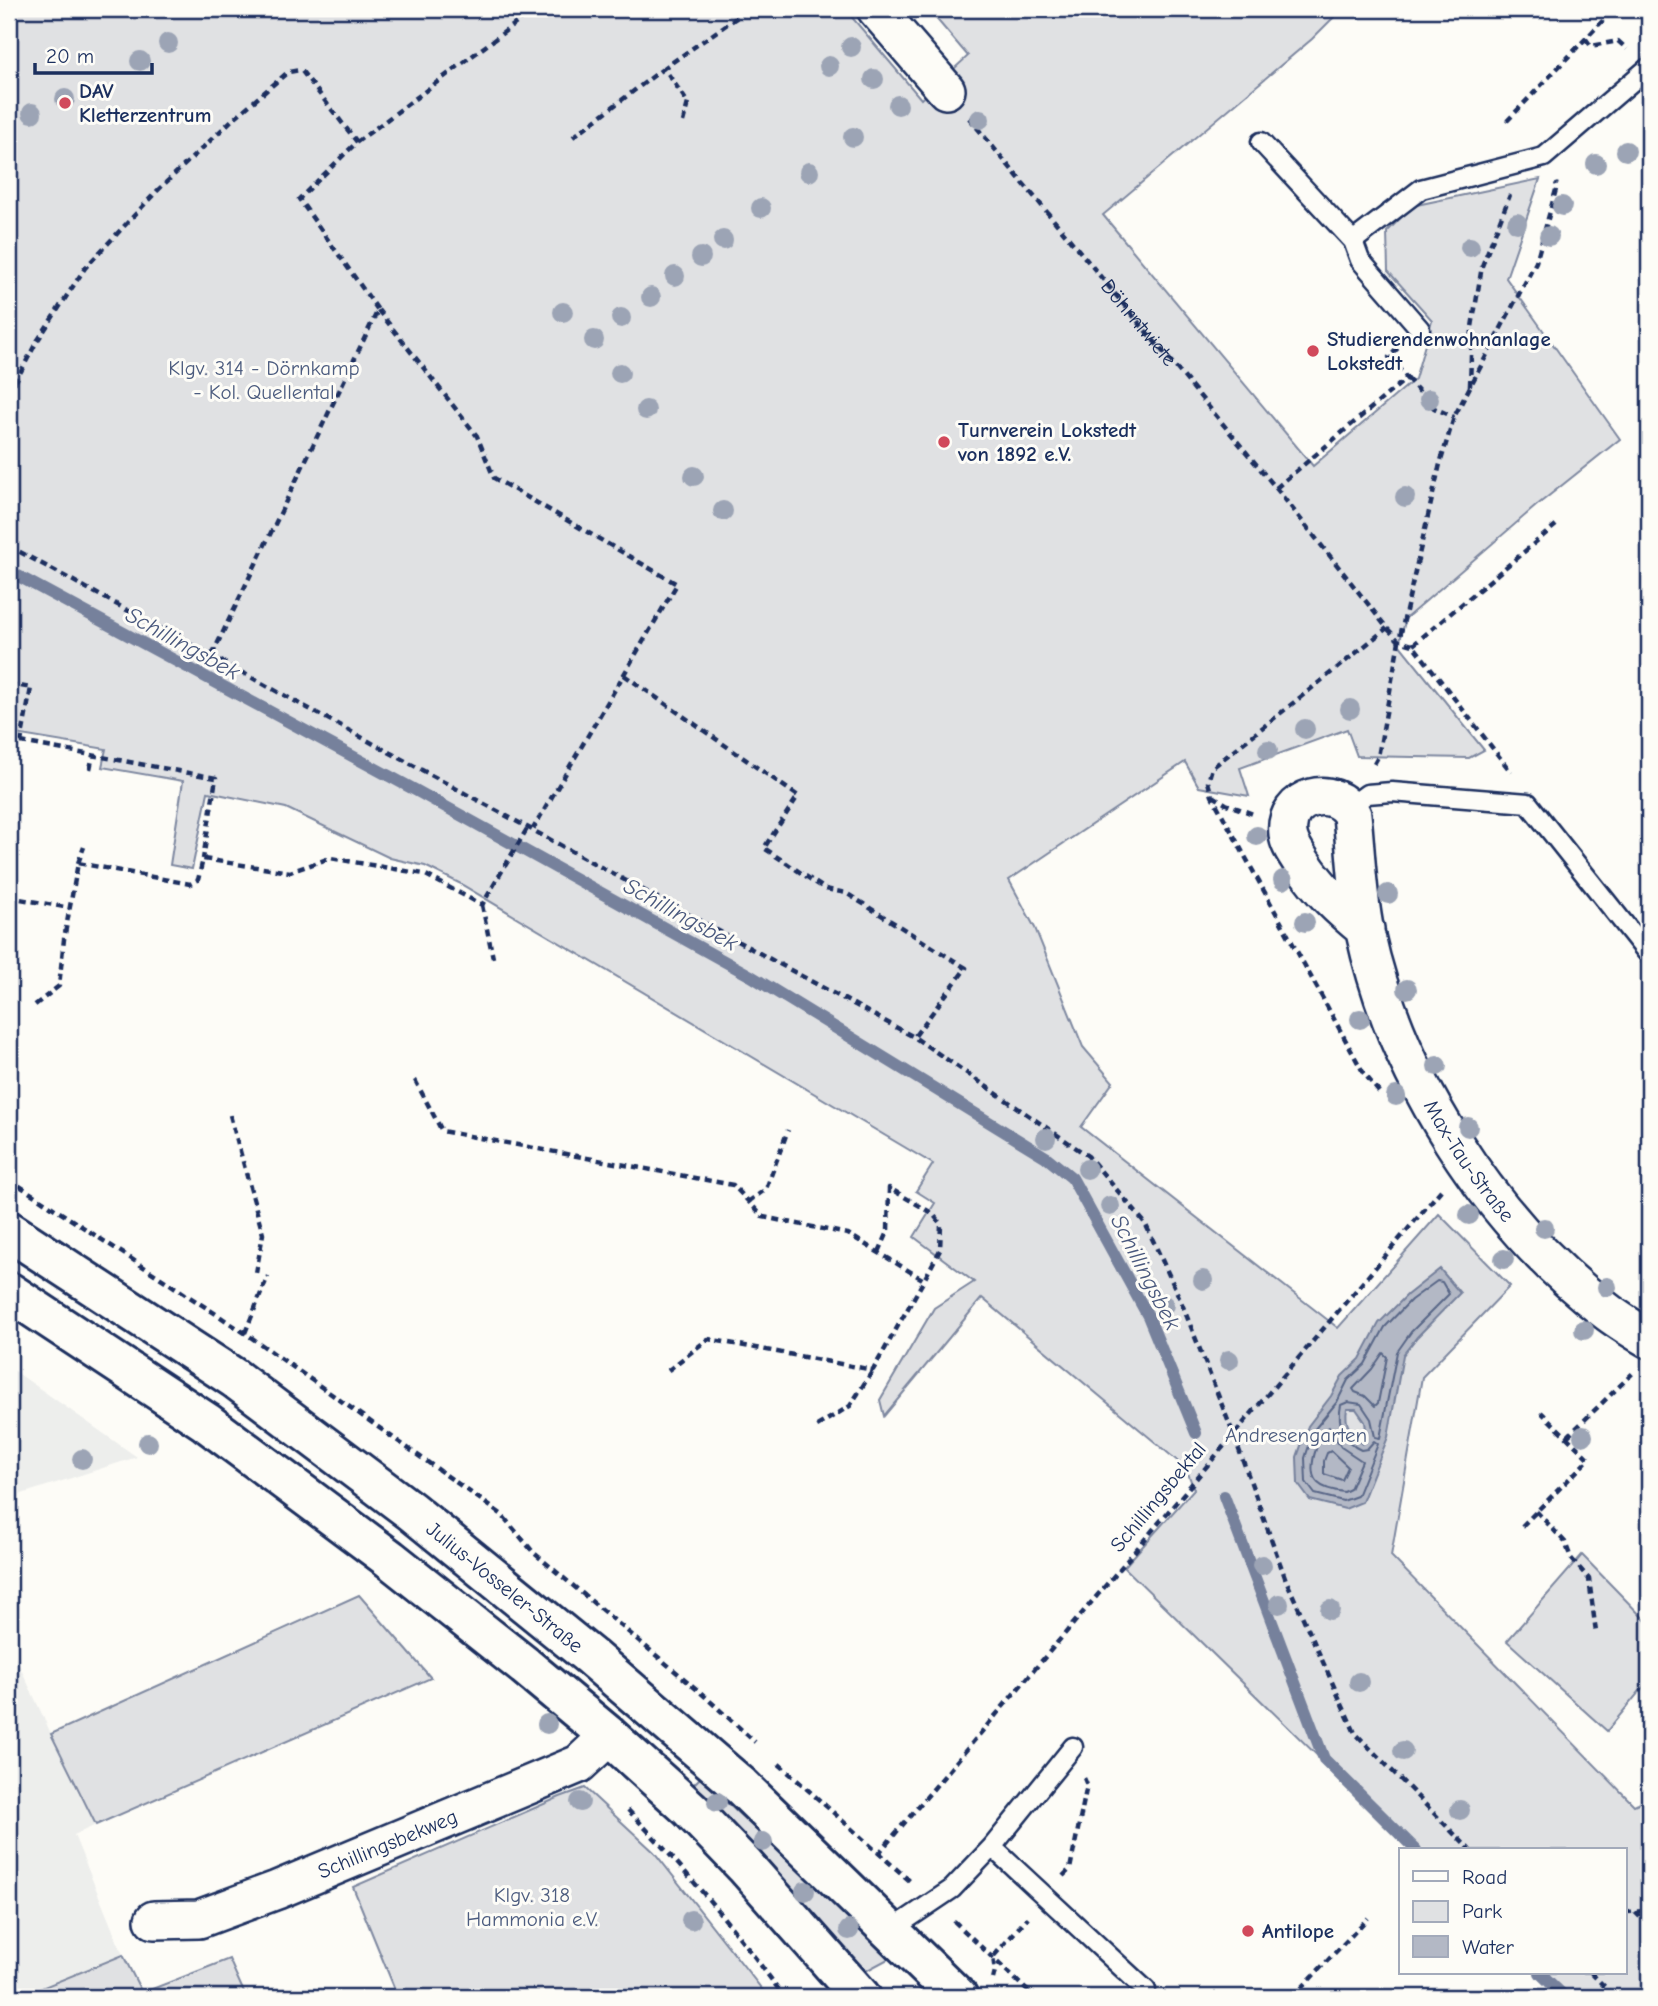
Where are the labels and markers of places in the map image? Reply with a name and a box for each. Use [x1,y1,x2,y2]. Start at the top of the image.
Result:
place label: DAV Kletterzentrum [79,79,211,127]
marker: DAV Kletterzentrum [57,95,73,111]
place label: Studierendenwohnanlage Lokstedt [1327,327,1551,375]
marker: Studierendenwohnanlage Lokstedt [1305,343,1321,359]
place label: Turnverein Lokstedt von 1892 e.V. [957,418,1137,466]
marker: Turnverein Lokstedt von 1892 e.V. [936,434,952,450]
place label: Antilope [1262,1919,1334,1943]
marker: Antilope [1240,1923,1256,1939]

